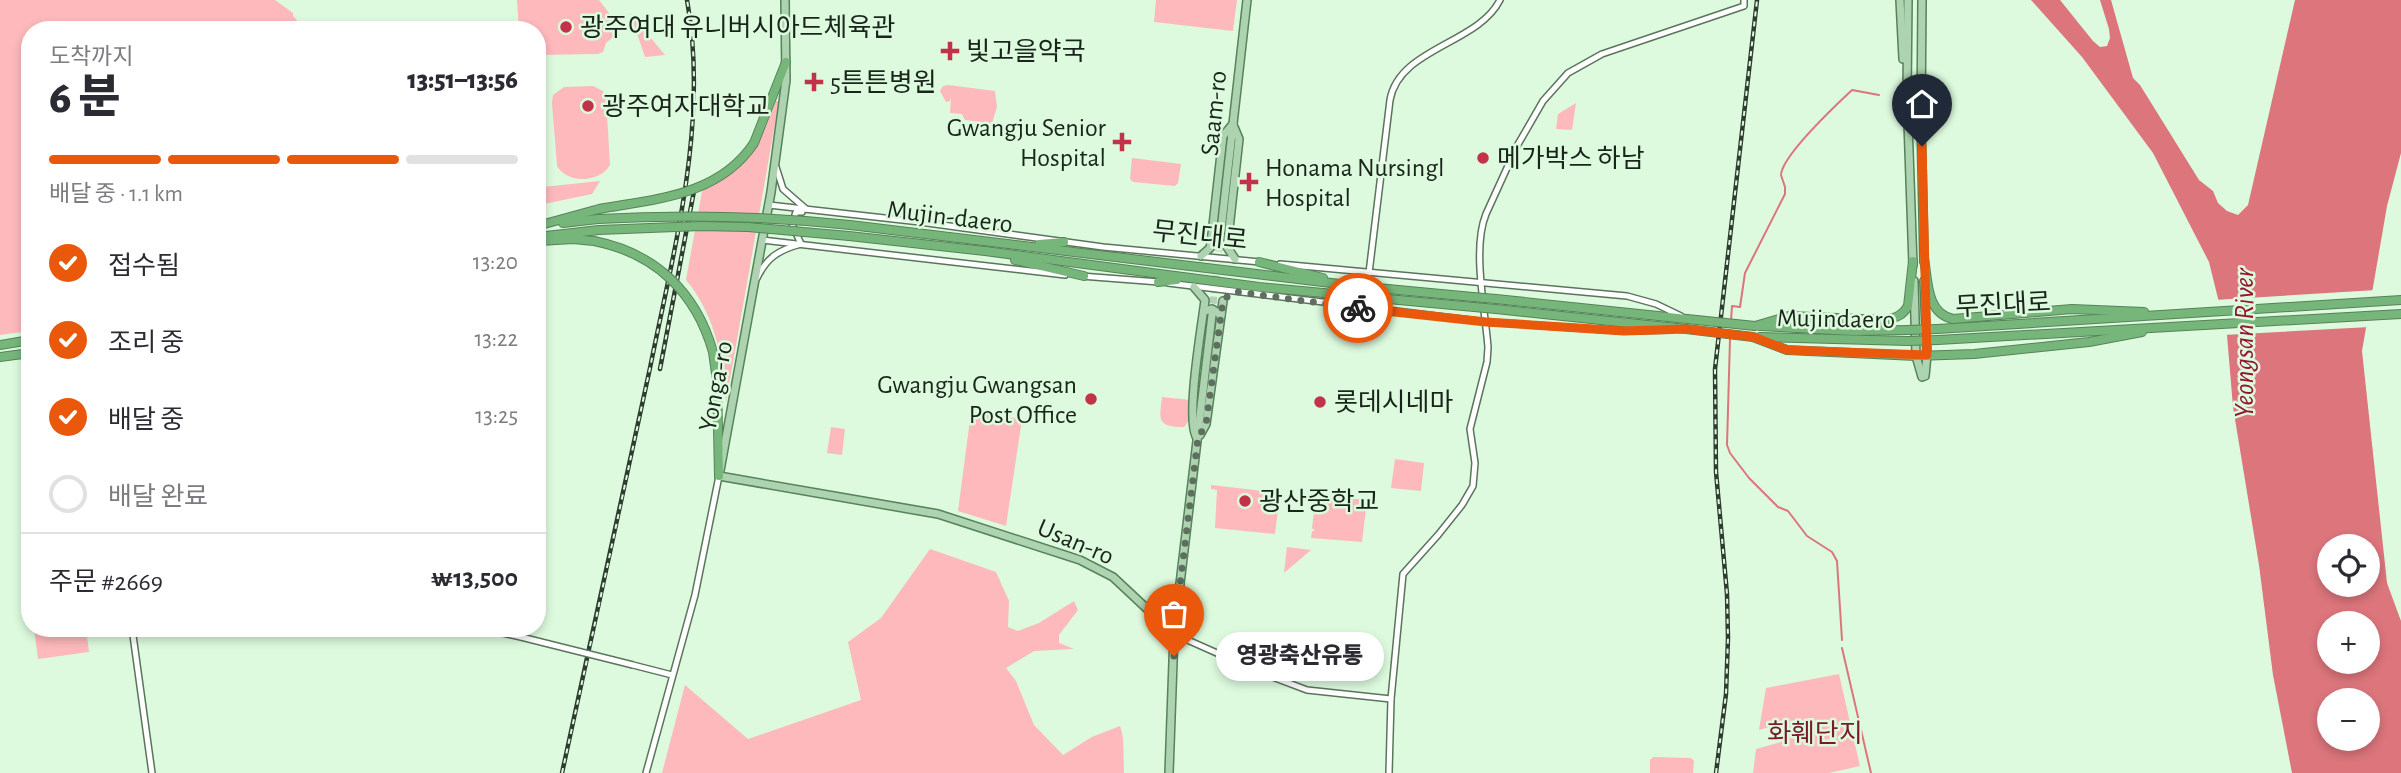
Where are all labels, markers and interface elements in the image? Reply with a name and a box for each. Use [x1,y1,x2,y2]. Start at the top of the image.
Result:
place label: 광주여대 유니버시아드체육관 [580,14,895,41]
marker: 광주여대 유니버시아드체육관 [558,19,574,35]
place label: 빛고을약국 [966,38,1086,65]
marker: 빛고을약국 [940,41,960,61]
text: 도착까지 [49,46,134,69]
text: 13:51–13:56 [407,67,518,93]
place label: 5튼튼병원 [830,69,937,96]
street label: Saam-ro [1197,69,1231,157]
marker: 5튼튼병원 [804,72,824,92]
pin [1892,74,1952,146]
text: 6 분 [49,75,120,121]
icon: home [1903,85,1941,123]
place label: 광주여자대학교 [602,93,769,120]
marker: 광주여자대학교 [580,98,596,114]
place label: Gwangju Senior Hospital [947,115,1107,171]
marker: Gwangju Senior Hospital [1112,132,1132,152]
place label: 메가박스 하남 [1497,145,1645,172]
marker: 메가박스 하남 [1475,150,1491,166]
place label: Honama Nursingl Hospital [1265,155,1444,211]
marker: Honama Nursingl Hospital [1239,172,1259,192]
text: 배달 중 · 1.1 km [49,183,183,206]
street label: Mujin-daero [886,196,1014,238]
street label: 무진대로 [1151,217,1249,254]
icon: check [49,244,87,282]
text: 13:20 [473,251,518,274]
text: 접수됨 [108,253,180,279]
water label: Yeongsan River [2231,267,2259,418]
courier [1323,273,1393,343]
icon: bike [1339,289,1377,327]
street label: 무진대로 [1955,289,2052,320]
street label: Mujindaero [1777,305,1895,333]
icon: check [49,321,87,359]
text: 13:22 [474,328,518,351]
text: 조리 중 [108,330,184,356]
street label: Yonga-ro [694,339,737,434]
place label: Gwangju Gwangsan Post Office [877,372,1077,428]
place label: 롯데시네마 [1334,389,1454,416]
marker: Gwangju Gwangsan Post Office [1083,391,1099,407]
marker: 롯데시네마 [1312,394,1328,410]
icon: check [49,398,87,436]
text: 13:25 [475,405,518,428]
text: 배달 중 [108,407,184,433]
text: 배달 완료 [108,484,208,510]
place label: 광산중학교 [1259,488,1379,515]
marker: 광산중학교 [1237,493,1253,509]
street label: Usan-ro [1034,514,1118,570]
map controls [2317,534,2380,751]
button: locate [2317,534,2380,597]
text: ₩13,500 [431,565,518,591]
text: 주문 #2669 [49,569,163,595]
pin [1144,584,1204,656]
icon: bag [1155,595,1193,633]
button: + [2317,611,2380,674]
callout: 영광축산유통 [1216,632,1384,680]
text: 영광축산유통 [1237,645,1363,668]
button: − [2317,688,2380,751]
park label: 화훼단지 [1767,720,1863,747]

